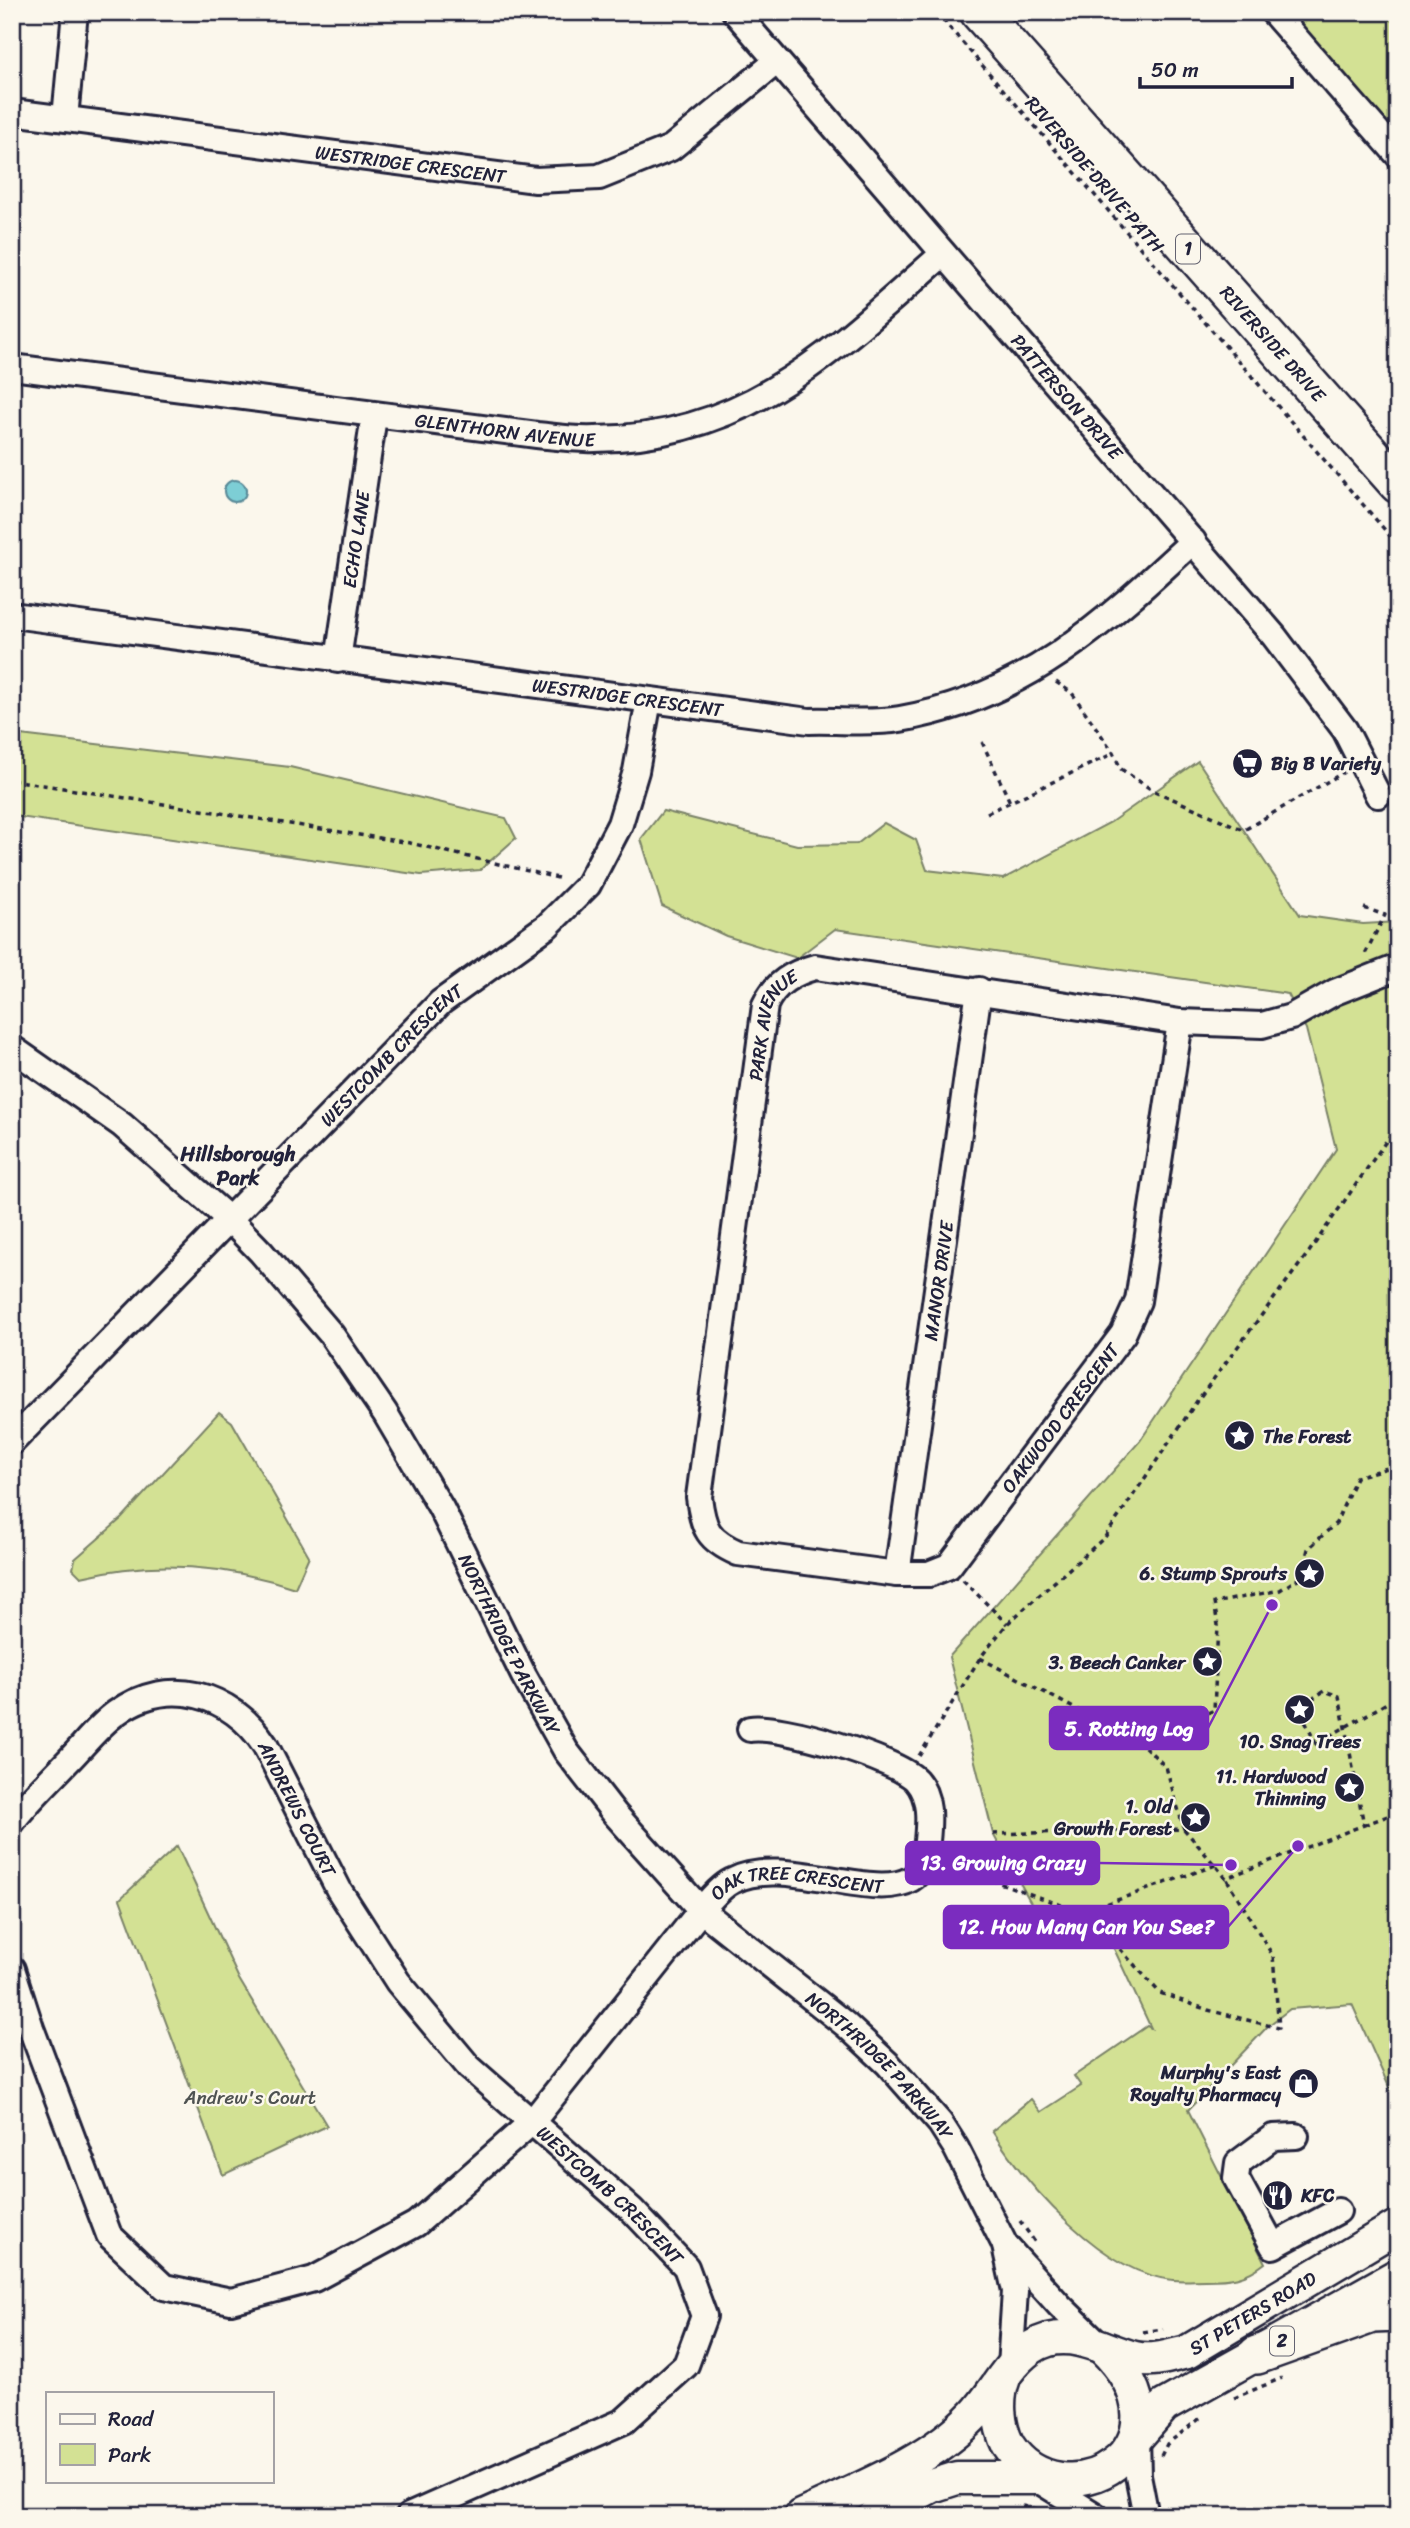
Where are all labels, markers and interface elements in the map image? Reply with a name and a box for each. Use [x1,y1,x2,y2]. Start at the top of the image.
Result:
scale bar [1140,46,1293,90]
text: 50 m [1151,51,1199,89]
street label: RIVERSIDE DRIVE PATH [1017,88,1173,261]
street label: WESTRIDGE CRESCENT [313,136,509,193]
road number: 1 [1176,234,1200,264]
street label: RIVERSIDE DRIVE [1211,278,1335,411]
street label: PATTERSON DRIVE [1002,326,1132,469]
street label: GLENTHORN AVENUE [413,403,597,456]
street label: ECHO LANE [333,487,380,590]
street label: WESTRIDGE CRESCENT [530,668,726,727]
supermarket icon: Big B Variety [1231,746,1265,780]
place label: Big B Variety [1271,747,1382,780]
street label: PARK AVENUE [739,959,805,1083]
street label: WESTCOMB CRESCENT [312,974,471,1135]
district label: Hillsborough Park [179,1135,296,1197]
street label: MANOR DRIVE [914,1218,964,1343]
street label: OAKWOOD CRESCENT [993,1335,1129,1501]
place icon: The Forest [1223,1419,1257,1453]
place label: The Forest [1263,1420,1352,1453]
street label: NORTHRIDGE PARKWAY [449,1548,570,1742]
place icon: 6. Stump Sprouts [1293,1556,1327,1590]
place label: 6. Stump Sprouts [1139,1557,1288,1590]
place icon: 3. Beech Canker [1191,1645,1225,1679]
place label: 3. Beech Canker [1048,1646,1187,1679]
place icon: 10. Snag Trees [1283,1693,1317,1727]
callout: 5. Rotting Log [1050,1707,1208,1749]
text: 5. Rotting Log [1064,1710,1194,1748]
place label: 10. Snag Trees [1239,1725,1362,1758]
street label: ANDREWS COURT [248,1734,346,1883]
place label: 11. Hardwood Thinning [1216,1760,1328,1815]
place icon: 11. Hardwood Thinning [1332,1770,1366,1804]
place label: 1. Old Growth Forest [1053,1790,1174,1845]
place icon: 1. Old Growth Forest [1178,1800,1212,1834]
callout: 13. Growing Crazy [906,1842,1099,1884]
text: 13. Growing Crazy [920,1844,1087,1882]
street label: OAK TREE CRESCENT [702,1856,886,1908]
callout: 12. How Many Can You See? [944,1906,1228,1948]
text: 12. How Many Can You See? [958,1908,1215,1946]
street label: NORTHRIDGE PARKWAY [798,1983,963,2147]
place label: Murphy's East Royalty Pharmacy [1129,2056,1282,2111]
shop icon: Murphy's East Royalty Pharmacy [1287,2066,1321,2100]
park label: Andrew's Court [183,2081,316,2114]
street label: WESTCOMB CRESCENT [529,2117,693,2274]
restaurant icon: KFC [1261,2178,1295,2212]
place label: KFC [1300,2179,1335,2212]
street label: ST PETERS ROAD [1183,2262,1324,2364]
road number: 2 [1270,2326,1294,2356]
legend [46,2392,273,2482]
text: Road [108,2400,155,2438]
text: Park [108,2436,151,2474]

